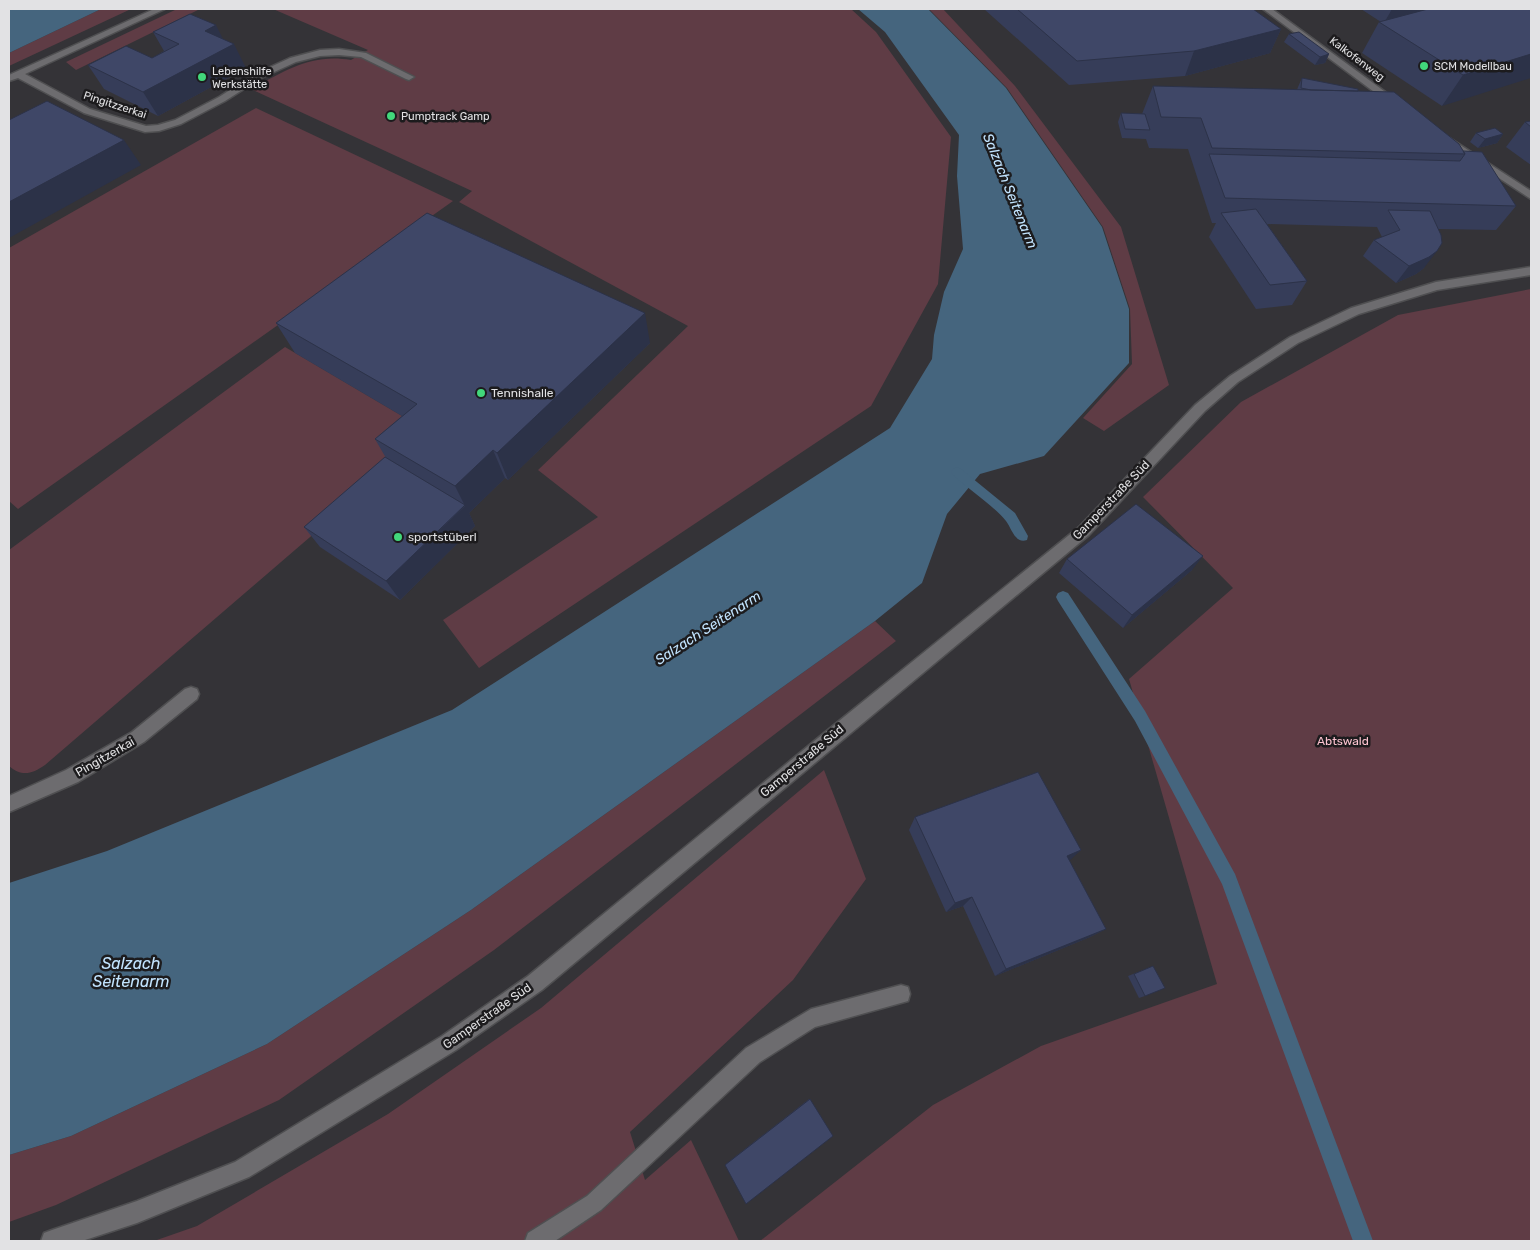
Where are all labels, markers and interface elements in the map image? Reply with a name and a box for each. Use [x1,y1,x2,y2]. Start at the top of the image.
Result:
street label: Kalkofenweg [1327,34,1387,84]
marker: SCM Modellbau [1418,60,1430,72]
place label: SCM Modellbau [1434,60,1512,73]
place label: Lebenshilfe Werkstätte [212,65,272,91]
marker: Lebenshilfe Werkstätte [196,71,208,83]
street label: Pingitzzerkai [82,89,148,121]
marker: Pumptrack Gamp [385,110,397,122]
place label: Pumptrack Gamp [401,110,490,123]
water label: Salzach Seitenarm [979,131,1041,251]
place label: Tennishalle [491,386,554,400]
marker: Tennishalle [475,387,487,399]
street label: Gamperstraße Süd [1070,458,1152,542]
place label: sportstüberl [408,530,477,544]
marker: sportstüberl [392,531,404,543]
water label: Salzach Seitenarm [652,587,764,669]
street label: Gamperstraße Süd [758,722,846,800]
park label: Abtswald [1317,734,1369,748]
street label: Pingitzerkai [73,735,137,779]
water label: Salzach Seitenarm [92,954,170,991]
street label: Gamperstraße Süd [440,980,534,1052]

